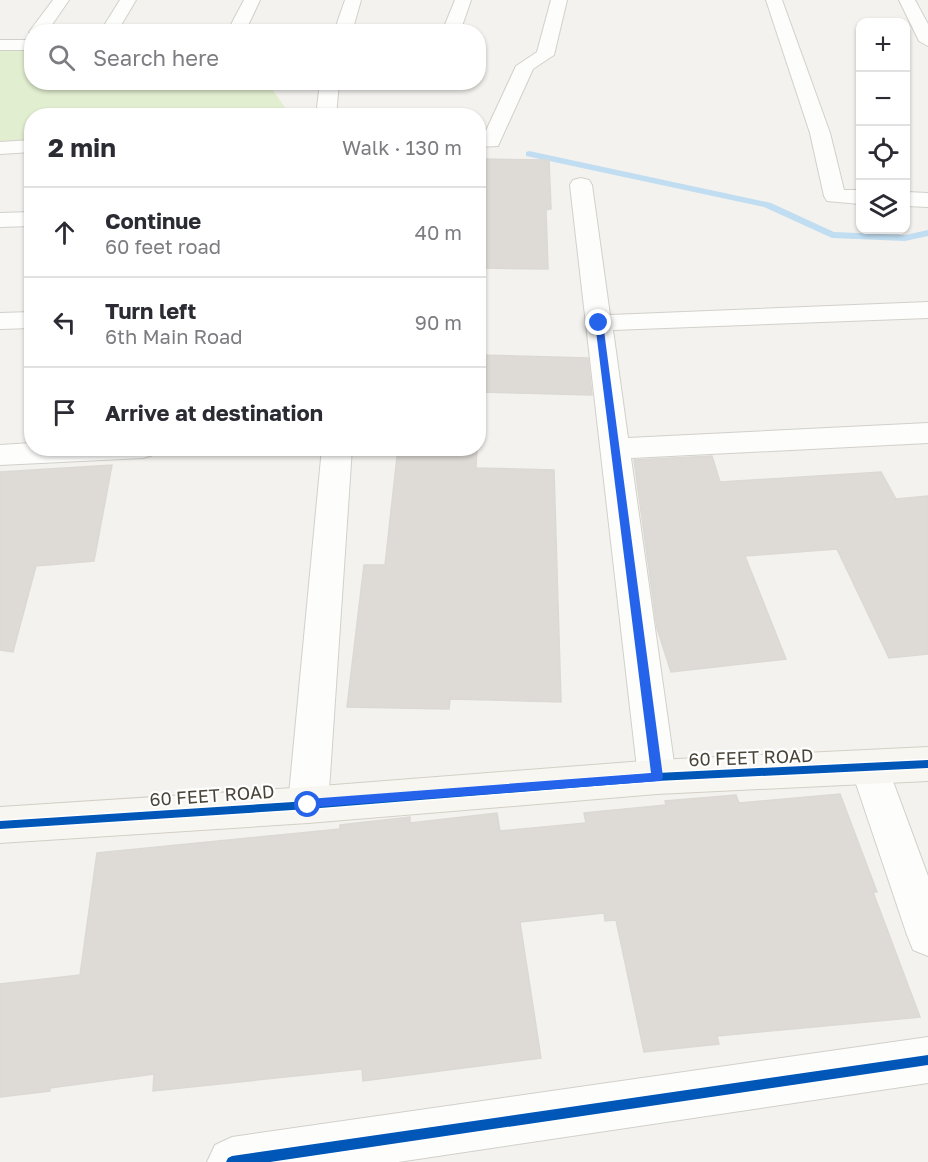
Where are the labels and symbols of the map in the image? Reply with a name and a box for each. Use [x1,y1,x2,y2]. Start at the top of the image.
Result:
route end [585,309,611,335]
street label: 60 FEET ROAD [688,744,814,770]
street label: 60 FEET ROAD [149,780,275,810]
route start [294,791,320,817]

